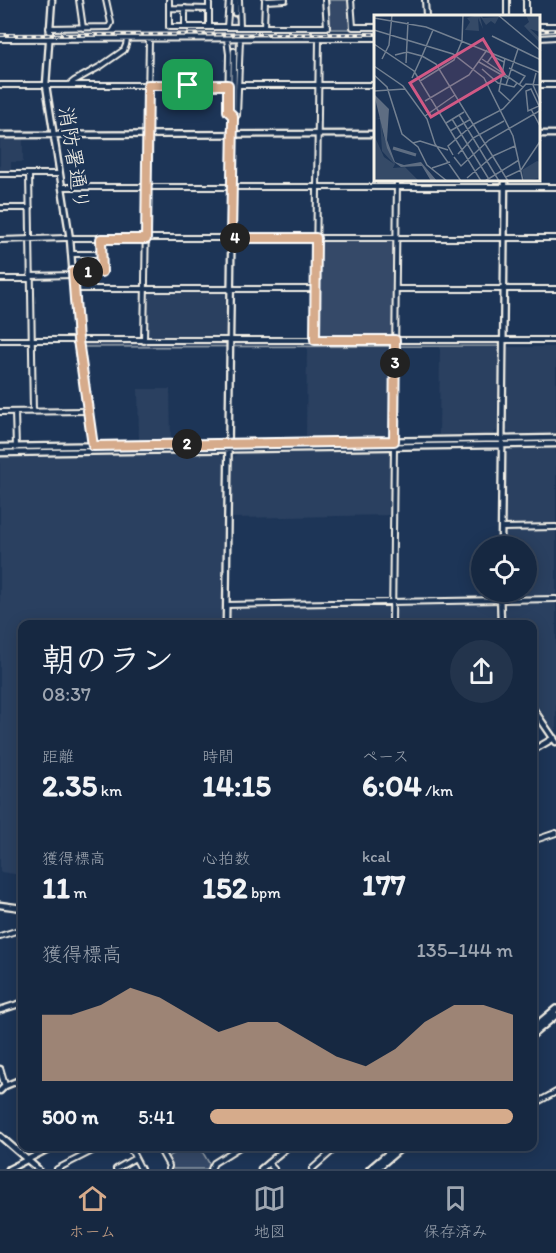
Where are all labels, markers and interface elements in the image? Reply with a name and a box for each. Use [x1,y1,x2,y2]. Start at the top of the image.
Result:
inset map [374,15,541,182]
pin [162,59,213,110]
icon: arrive [171,68,204,101]
street label: 消防署通り [54,104,95,212]
pin: 4 [220,223,250,253]
text: 4 [230,228,240,247]
pin: 1 [73,257,103,287]
text: 1 [84,262,92,281]
pin: 3 [380,348,410,378]
text: 3 [391,353,399,372]
pin: 2 [172,429,202,459]
text: 2 [183,434,191,453]
map controls [471,536,537,602]
button: locate [471,536,537,602]
text: 朝のラン [42,640,174,679]
button: share [450,640,513,703]
text: 08:37 [42,682,91,706]
text: 距離 [42,747,74,766]
text: 時間 [202,747,234,766]
text: ペース [362,747,409,766]
text: 2.35 [42,767,97,804]
text: 14:15 [202,767,271,804]
text: 6:04 [362,767,422,804]
text: km [97,781,122,800]
text: /km [422,781,453,800]
text: kcal [362,847,390,866]
text: 獲得標高 [42,849,106,868]
text: 心拍数 [202,849,250,868]
text: 177 [362,866,406,903]
text: 11 [42,869,70,906]
text: 152 [202,869,247,906]
text: m [70,883,87,902]
text: bpm [247,883,281,902]
text: 135–144 m [417,938,513,962]
text: 獲得標高 [42,942,122,966]
text: 500 m [42,1105,98,1129]
text: 5:41 [138,1105,175,1129]
tab: ホーム [69,1182,116,1242]
tab: 地図 [253,1182,286,1242]
tab: 保存済み [423,1182,487,1242]

